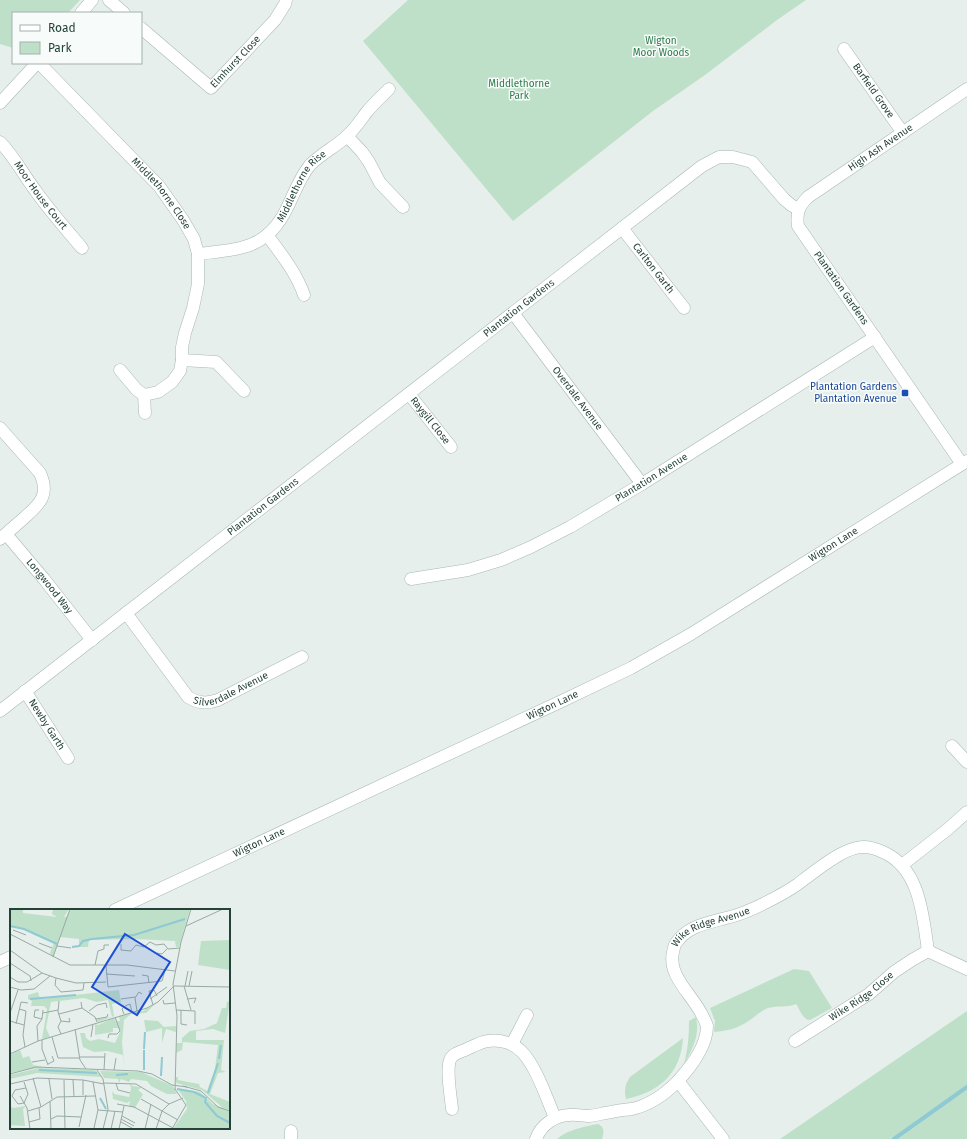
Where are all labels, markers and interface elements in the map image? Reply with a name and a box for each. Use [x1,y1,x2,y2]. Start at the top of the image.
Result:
legend [12,12,142,64]
text: Road [48,21,76,35]
street label: Elmhurst Close [208,33,263,91]
park label: Wigton Moor Woods [633,35,690,59]
text: Park [48,41,72,55]
street label: Barfield Grove [850,61,897,120]
park label: Middlethorne Park [488,78,550,102]
street label: High Ash Avenue [846,121,915,174]
street label: Middlethorne Rise [274,148,328,224]
street label: Middlethorne Close [129,155,193,231]
street label: Moor House Court [11,159,70,232]
street label: Carlton Garth [630,241,677,296]
street label: Plantation Gardens [811,249,871,327]
street label: Plantation Gardens [481,276,557,340]
street label: Overdale Avenue [550,364,605,433]
place label: Plantation Gardens Plantation Avenue [810,381,897,405]
marker: Plantation Gardens Plantation Avenue [900,388,910,398]
street label: Raygill Close [408,395,453,447]
street label: Plantation Avenue [613,451,690,505]
street label: Plantation Gardens [225,475,301,538]
street label: Wigton Lane [807,525,860,565]
street label: Longwood Way [24,556,75,616]
street label: Silverdale Avenue [192,669,270,708]
street label: Wigton Lane [525,688,580,723]
street label: Newby Garth [26,697,67,752]
street label: Wigton Lane [231,825,287,860]
street label: Wike Ridge Avenue [669,905,752,949]
inset map [10,909,230,1129]
street label: Wike Ridge Close [827,969,896,1024]

